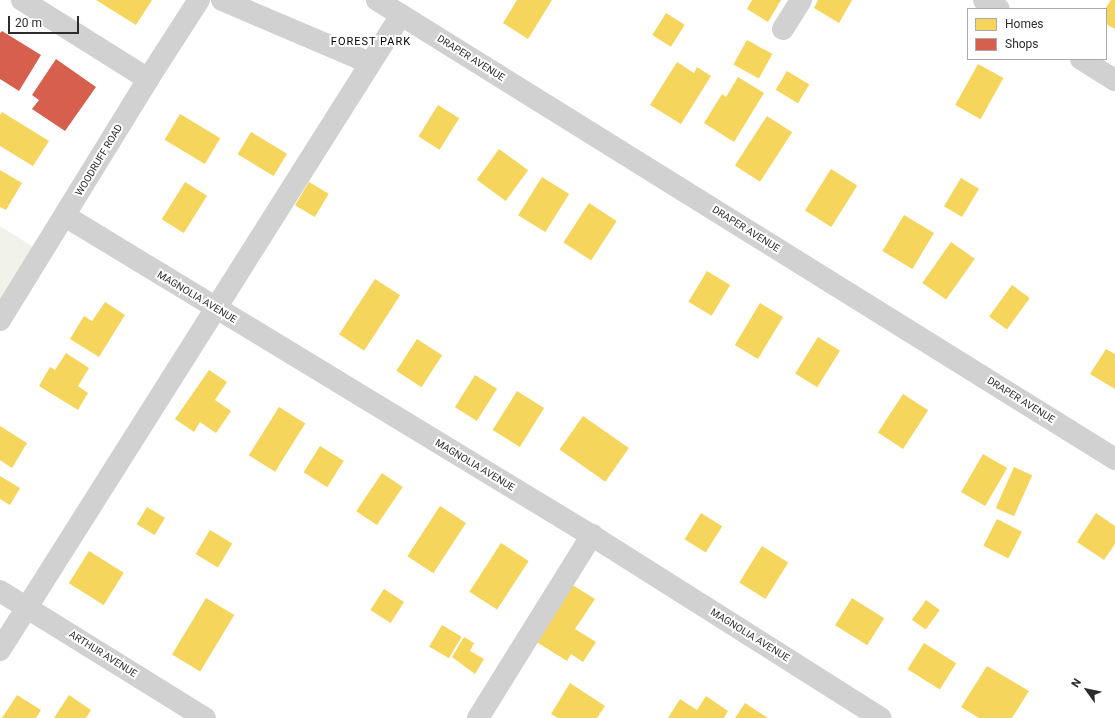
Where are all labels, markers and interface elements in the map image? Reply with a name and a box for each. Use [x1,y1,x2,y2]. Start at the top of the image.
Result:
scale bar [10,8,81,34]
legend [967,8,1107,60]
text: 20 m [15,16,42,30]
text: Homes [1005,17,1043,31]
street label: DRAPER AVENUE [435,32,507,84]
district label: FOREST PARK [331,35,411,49]
text: Shops [1005,37,1039,51]
street label: WOODRUFF ROAD [73,122,125,198]
street label: DRAPER AVENUE [710,203,782,255]
street label: MAGNOLIA AVENUE [155,268,239,326]
street label: DRAPER AVENUE [985,374,1057,426]
street label: MAGNOLIA AVENUE [433,436,517,494]
street label: MAGNOLIA AVENUE [708,606,792,664]
street label: ARTHUR AVENUE [67,628,139,680]
north arrow [1067,670,1107,710]
text: N [1069,676,1084,690]

